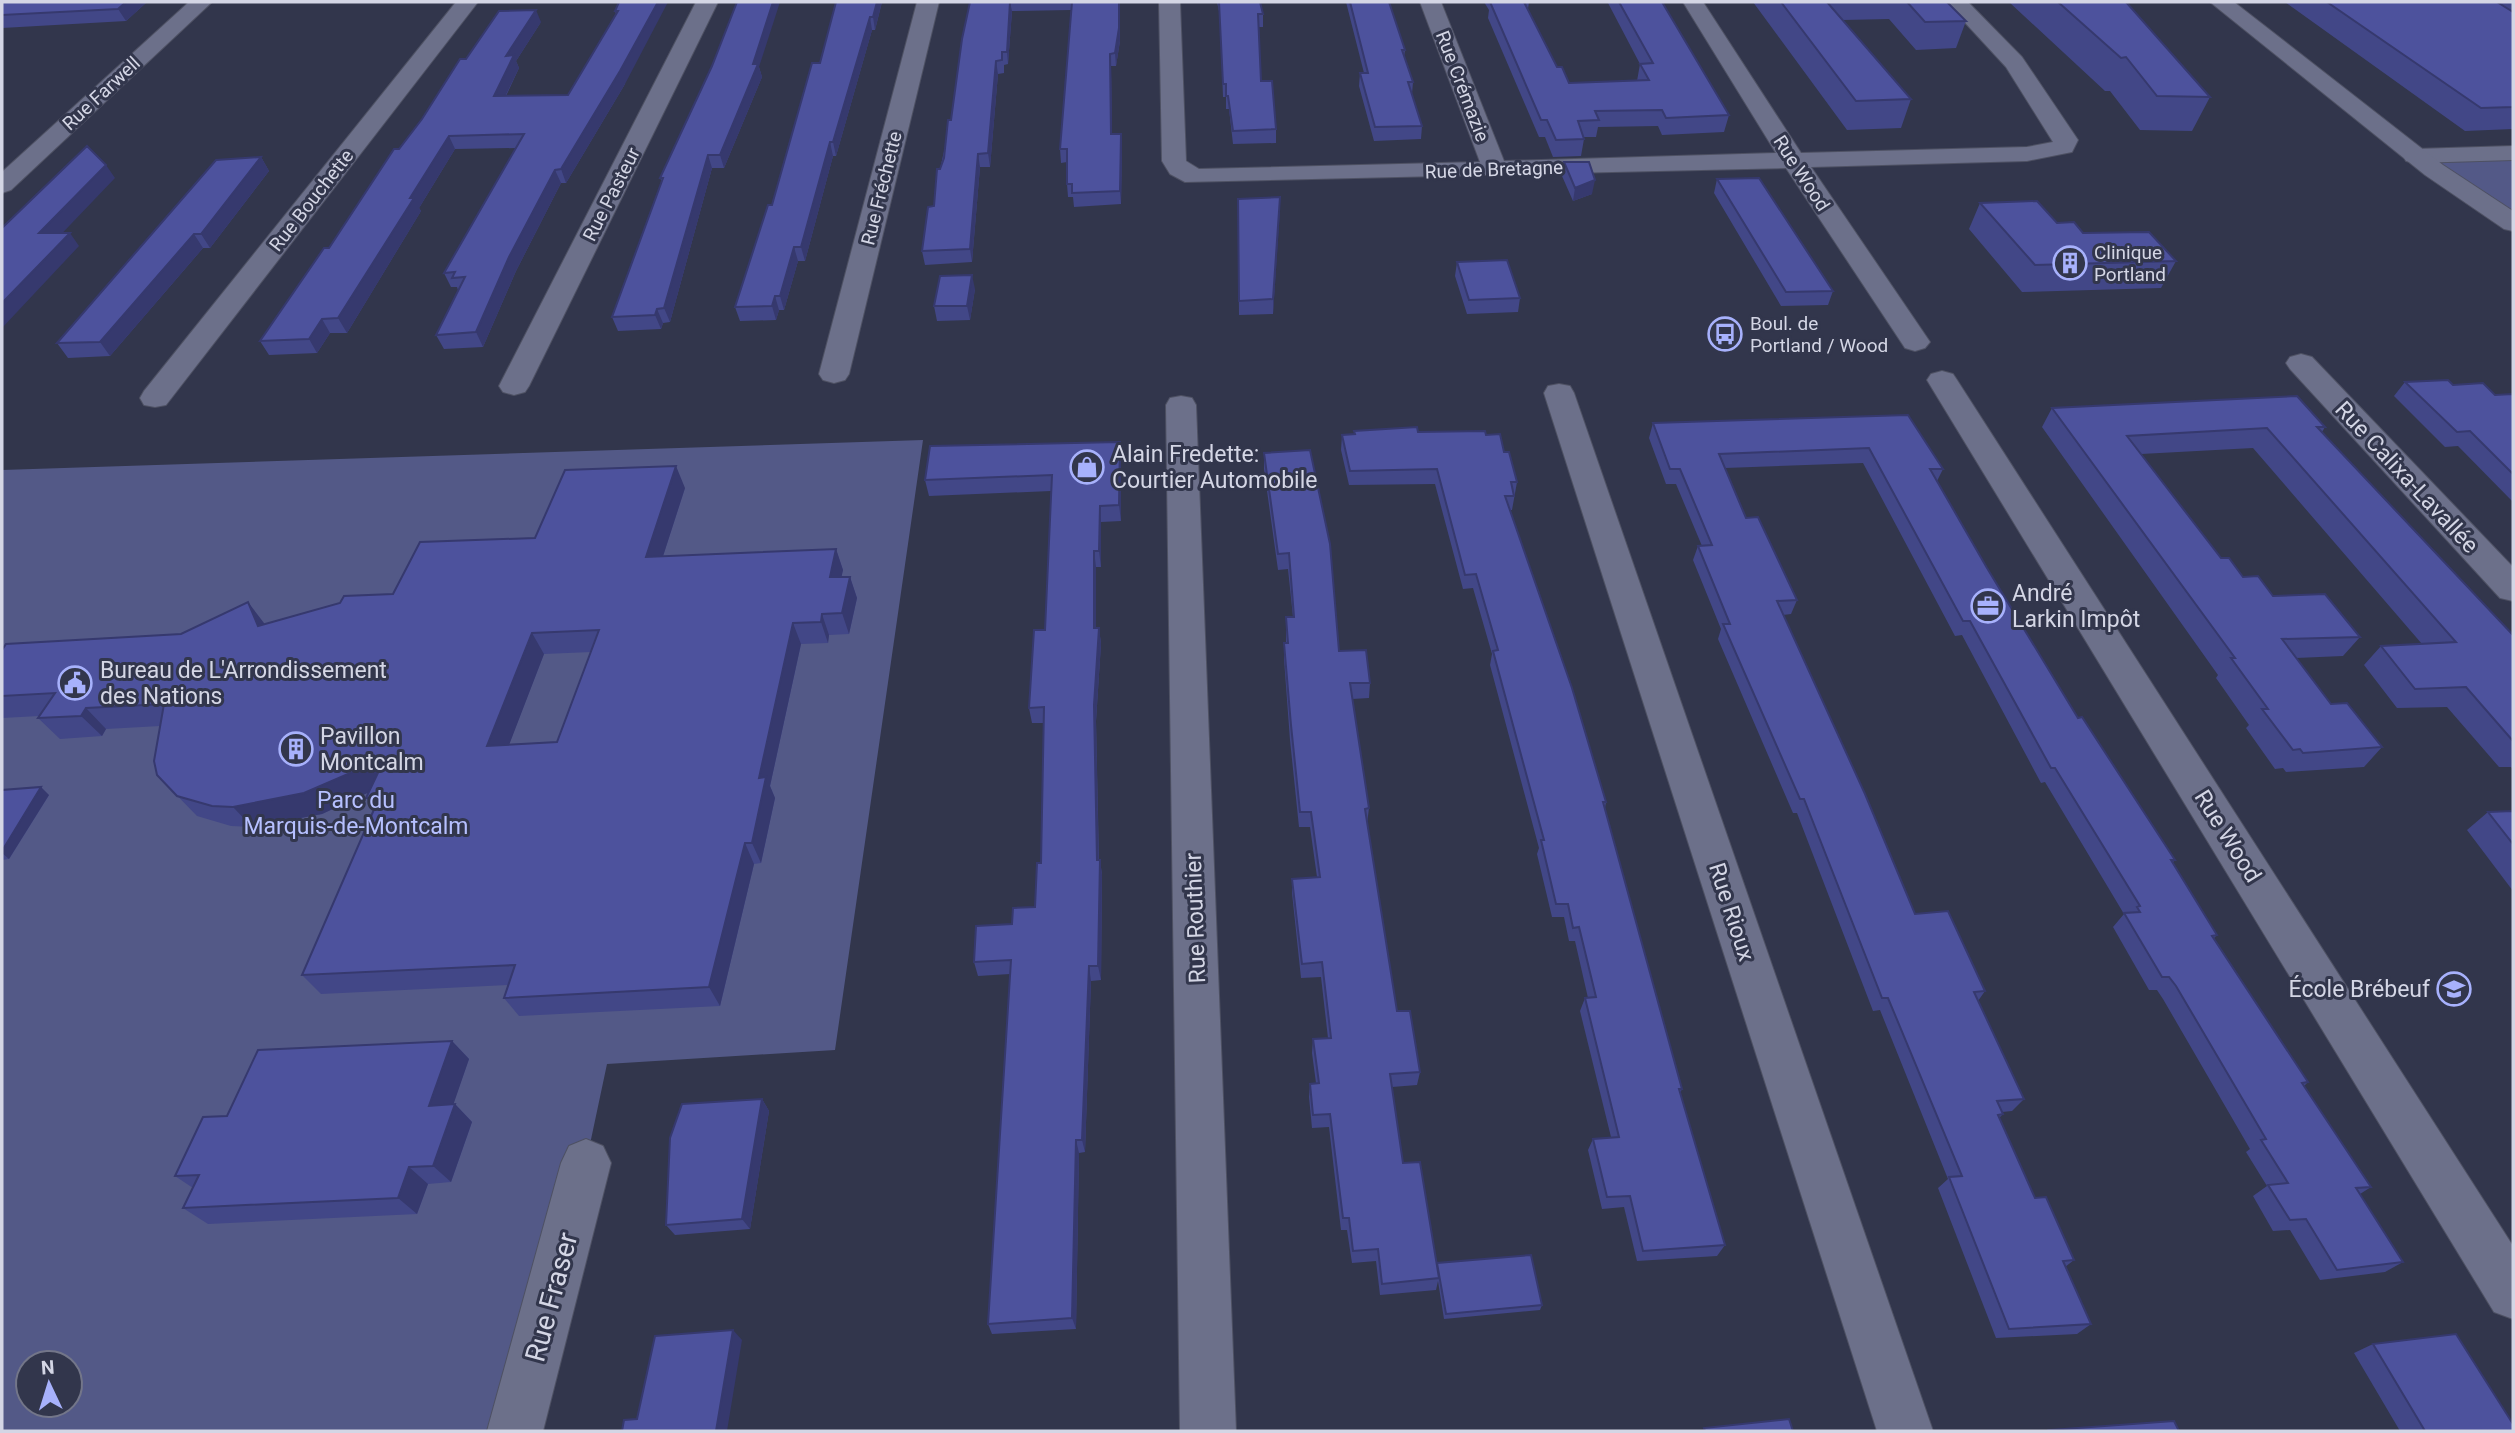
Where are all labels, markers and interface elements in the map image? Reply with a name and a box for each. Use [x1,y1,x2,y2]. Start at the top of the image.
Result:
street label: Rue Crémazie [1431,28,1494,145]
street label: Rue Farwell [58,52,145,135]
street label: Rue Fréchette [856,129,907,247]
street label: Rue Wood [1769,131,1835,216]
street label: Rue Pasteur [578,143,645,245]
street label: Rue Bouchette [264,145,358,256]
street label: Rue de Bretagne [1424,156,1564,183]
place label: Clinique Portland [2094,241,2166,286]
building icon: Clinique Portland [2051,244,2089,282]
place label: Boul. de Portland / Wood [1750,312,1888,357]
bus stop icon: Boul. de Portland / Wood [1706,315,1744,353]
street label: Rue Calixa-Lavallée [2329,396,2484,559]
place label: Alain Fredette: Courtier Automobile [1112,441,1318,494]
shop icon: Alain Fredette: Courtier Automobile [1068,448,1106,486]
place label: André Larkin Impôt [2012,580,2140,633]
office icon: André Larkin Impôt [1969,587,2007,625]
place label: Bureau de L'Arrondissement des Nations [100,657,387,710]
public building icon: Bureau de L'Arrondissement des Nations [56,664,94,702]
place label: Pavillon Montcalm [320,723,424,776]
building icon: Pavillon Montcalm [277,730,315,768]
street label: Rue Wood [2189,785,2267,888]
park label: Parc du Marquis-de-Montcalm [243,787,469,840]
street label: Rue Routhier [1180,852,1211,984]
street label: Rue Rioux [1703,860,1760,965]
school or university icon: École Brébeuf [2435,970,2473,1008]
place label: École Brébeuf [2289,975,2431,1003]
street label: Rue Fraser [518,1228,585,1365]
north arrow [14,1349,84,1419]
text: N [40,1356,55,1379]

